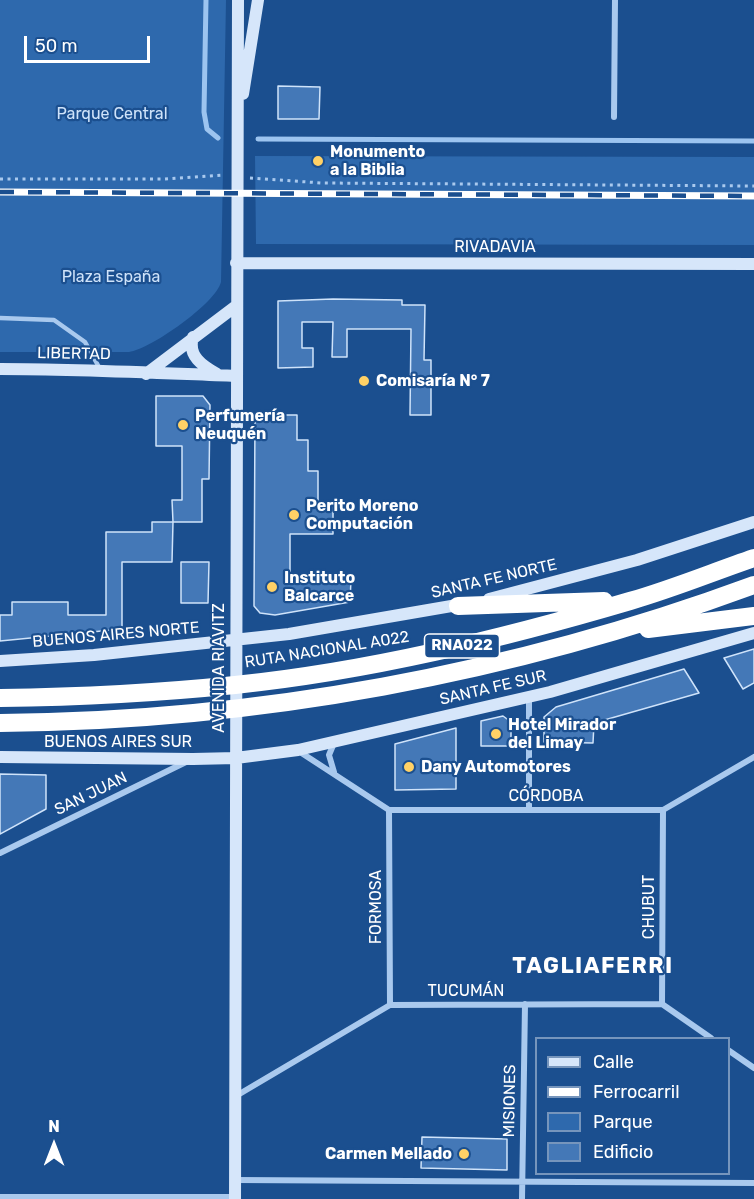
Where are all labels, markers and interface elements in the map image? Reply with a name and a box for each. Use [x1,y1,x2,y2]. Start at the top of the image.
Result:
scale bar [27,24,153,62]
text: 50 m [35,35,78,57]
park label: Parque Central [56,104,168,124]
place label: Monumento a la Biblia [330,142,425,180]
marker: Monumento a la Biblia [311,154,325,168]
street label: RIVADAVIA [454,237,536,257]
park label: Plaza España [62,267,160,287]
street label: LIBERTAD [37,344,111,364]
place label: Comisaría N° 7 [376,371,490,391]
marker: Comisaría N° 7 [357,374,371,388]
place label: Perfumería Neuquén [195,406,285,444]
marker: Perfumería Neuquén [176,418,190,432]
place label: Perito Moreno Computación [306,496,418,534]
marker: Perito Moreno Computación [287,508,301,522]
street label: SANTA FE NORTE [429,555,559,603]
place label: Instituto Balcarce [284,568,355,606]
marker: Instituto Balcarce [265,580,279,594]
street label: AVENIDA RIAVITZ [209,603,229,733]
street label: BUENOS AIRES NORTE [32,618,200,652]
street label: RUTA NACIONAL A022 [243,628,411,672]
road number: RNA022 [424,634,500,658]
street label: SANTA FE SUR [438,666,548,710]
place label: Hotel Mirador del Limay [508,715,616,753]
marker: Hotel Mirador del Limay [489,727,503,741]
street label: BUENOS AIRES SUR [44,732,192,752]
place label: Dany Automotores [421,757,571,777]
marker: Dany Automotores [402,760,416,774]
street label: SAN JUAN [51,768,131,820]
street label: CÓRDOBA [508,786,584,806]
street label: FORMOSA [366,870,386,944]
street label: CHUBUT [639,875,659,939]
district label: TAGLIAFERRI [512,954,674,980]
street label: TUCUMÁN [428,981,504,1001]
legend [535,1037,730,1175]
text: Calle [593,1051,634,1073]
street label: MISIONES [500,1064,520,1138]
text: Ferrocarril [593,1081,680,1103]
text: Parque [593,1111,653,1133]
north arrow [24,1115,84,1175]
text: N [48,1117,60,1136]
text: Edificio [593,1141,653,1163]
place label: Carmen Mellado [325,1144,452,1164]
marker: Carmen Mellado [457,1147,471,1161]

